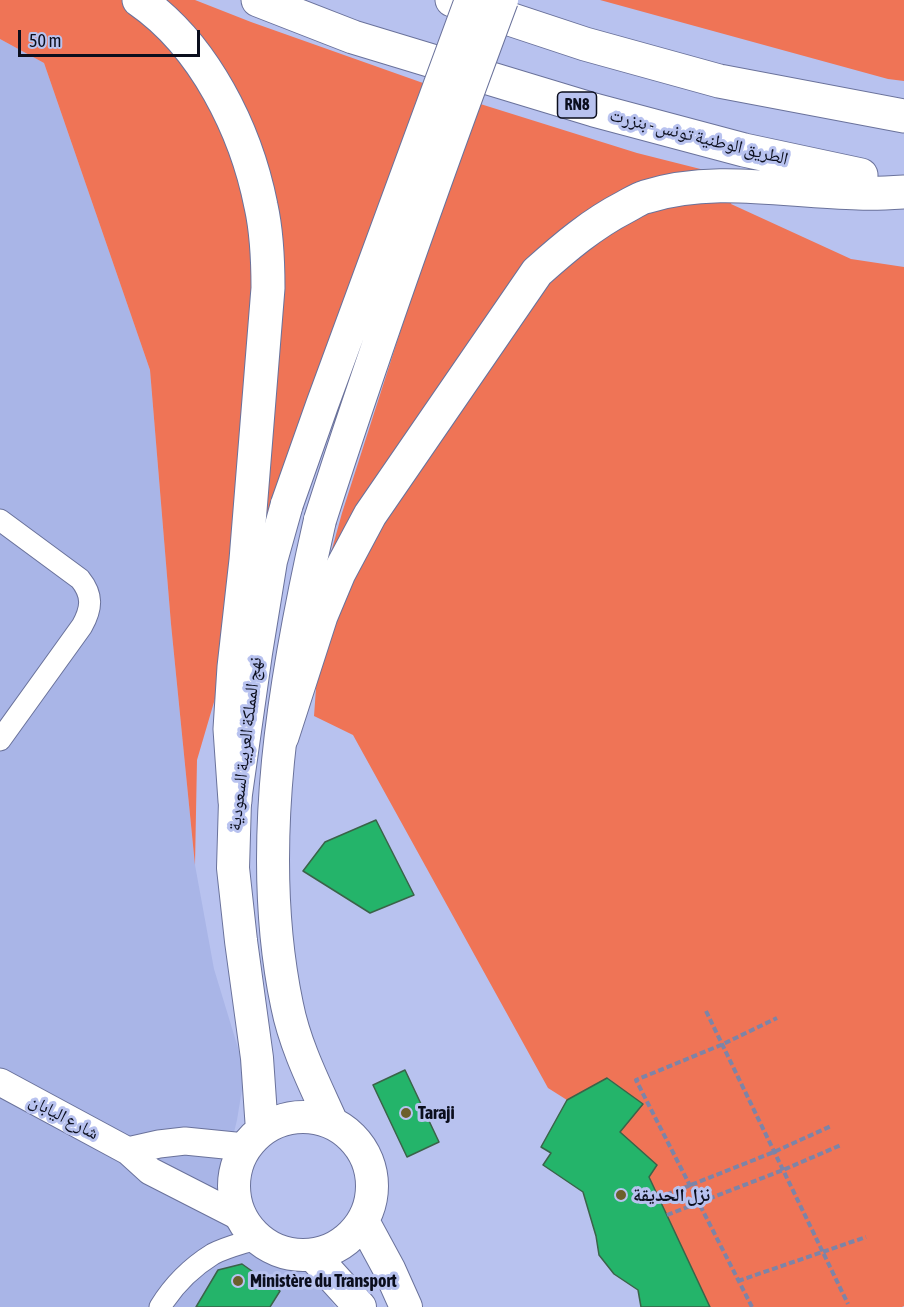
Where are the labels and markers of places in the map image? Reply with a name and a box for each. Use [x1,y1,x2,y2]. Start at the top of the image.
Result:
place label: Taraji [418,1102,455,1124]
marker: Taraji [399,1106,413,1120]
place label: نزل الحديقة [633,1184,710,1206]
marker: نزل الحديقة [614,1188,628,1202]
place label: Ministère du Transport [250,1270,397,1292]
marker: Ministère du Transport [231,1274,245,1288]

